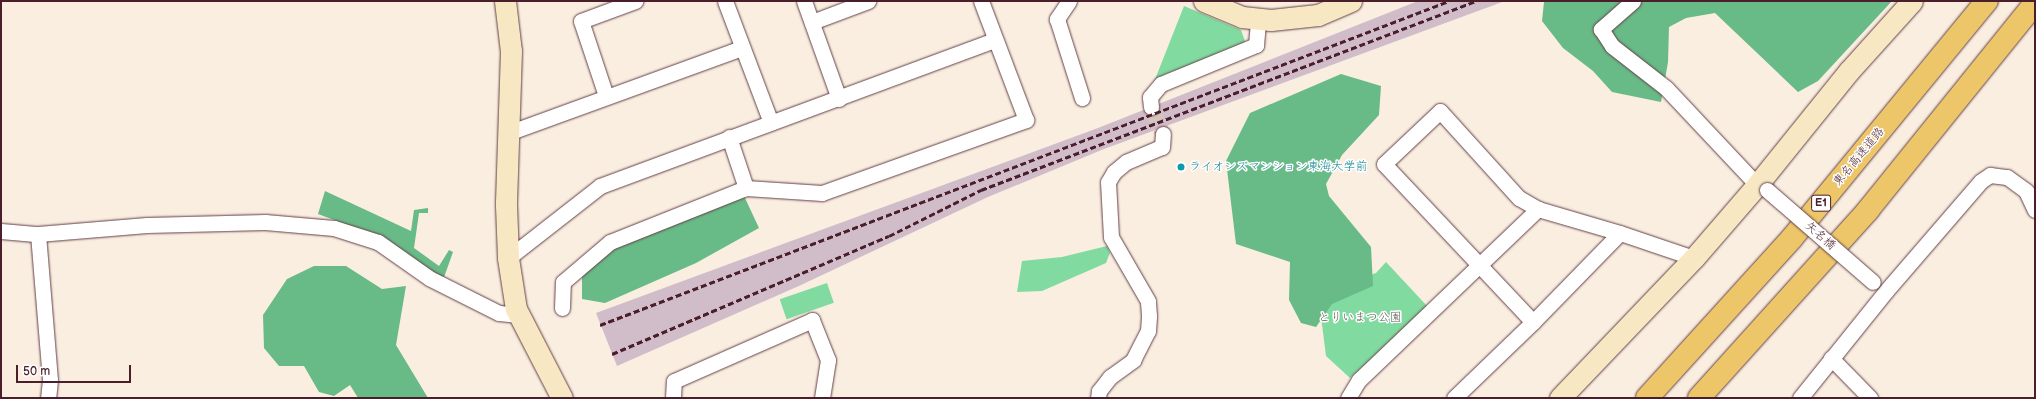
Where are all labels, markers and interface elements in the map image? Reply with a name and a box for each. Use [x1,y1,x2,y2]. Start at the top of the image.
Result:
street label: 東名高速道路 [1830,125,1888,189]
place label: ライオンズマンション東海大学前 [1189,160,1369,174]
marker: ライオンズマンション東海大学前 [1176,162,1186,172]
road number: E1 [1811,194,1831,212]
street label: 矢名橋 [1802,219,1838,253]
park label: とりいまつ公園 [1318,311,1402,325]
scale bar [18,357,133,383]
text: 50 m [23,364,50,379]

